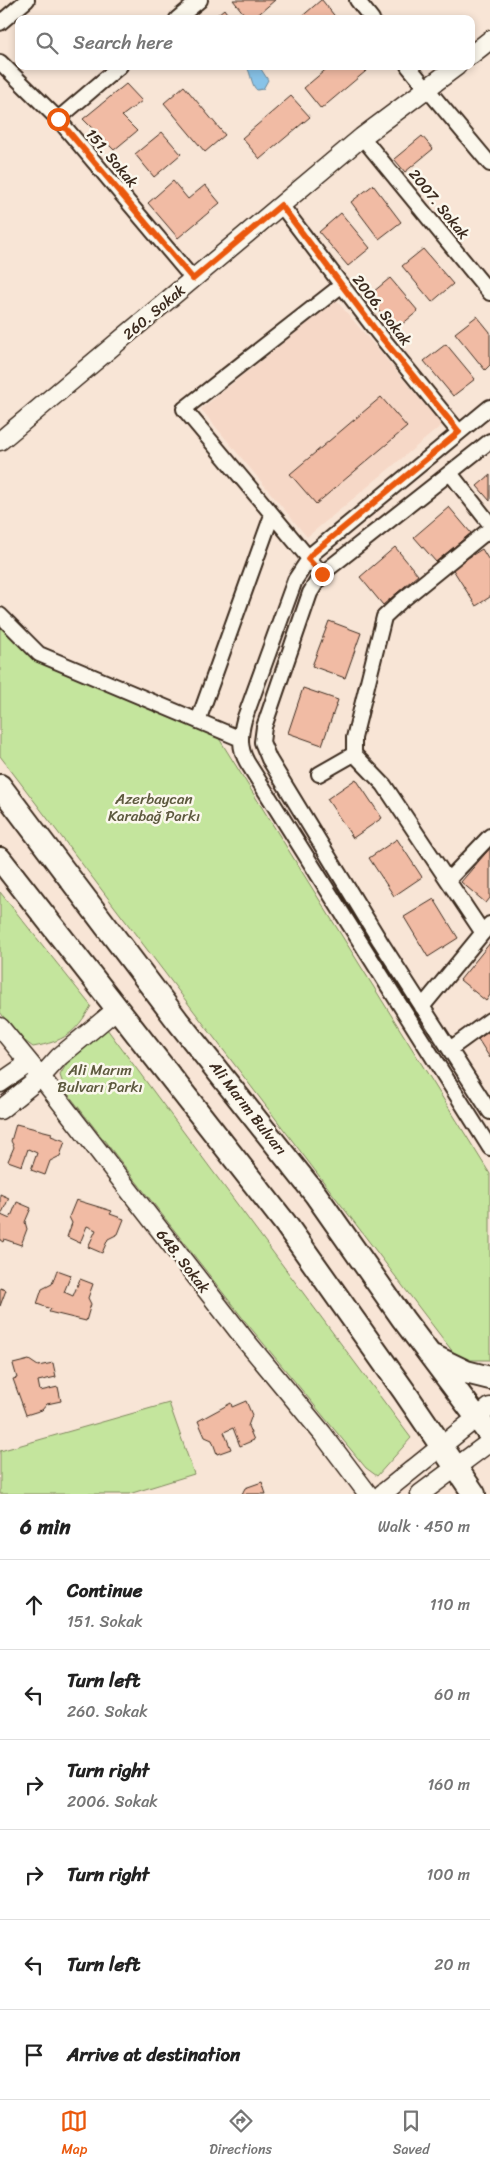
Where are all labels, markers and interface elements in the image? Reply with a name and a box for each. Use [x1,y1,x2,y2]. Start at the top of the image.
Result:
search box [15,15,475,70]
text: Search here [73,26,173,59]
icon: search [33,29,61,57]
route start [47,108,70,131]
street label: 151. Sokak [79,122,145,194]
street label: 2007. Sokak [402,163,476,245]
street label: 2006. Sokak [346,268,418,352]
street label: 260. Sokak [117,278,191,346]
route end [311,563,334,586]
park label: Azerbaycan Karabağ Parkı [108,786,200,829]
street label: Ali Marım Bulvarı [202,1054,293,1161]
park label: Ali Marım Bulvarı Parkı [57,1057,143,1100]
street label: 648. Sokak [149,1223,217,1299]
text: 6 min [20,1508,71,1546]
text: Walk · 450 m [378,1512,470,1541]
text: Continue [67,1574,143,1607]
text: 110 m [430,1590,470,1619]
icon: ahead [20,1591,48,1619]
text: 151. Sokak [67,1607,143,1636]
text: Turn left [67,1664,140,1697]
text: 60 m [434,1680,470,1709]
icon: left [20,1681,48,1709]
text: 260. Sokak [67,1697,148,1726]
text: Turn right [67,1754,149,1787]
text: 160 m [427,1770,470,1799]
icon: right [20,1771,48,1799]
text: 2006. Sokak [67,1787,158,1816]
text: Turn right [67,1858,149,1891]
text: 100 m [426,1860,470,1889]
icon: right [20,1861,48,1889]
text: Turn left [67,1948,140,1981]
text: 20 m [434,1950,470,1979]
icon: left [20,1951,48,1979]
text: Arrive at destination [67,2038,240,2071]
icon: arrive [20,2041,48,2069]
tab: Map [60,2107,88,2162]
tab: Directions [209,2107,272,2162]
tab: Saved [393,2107,430,2162]

